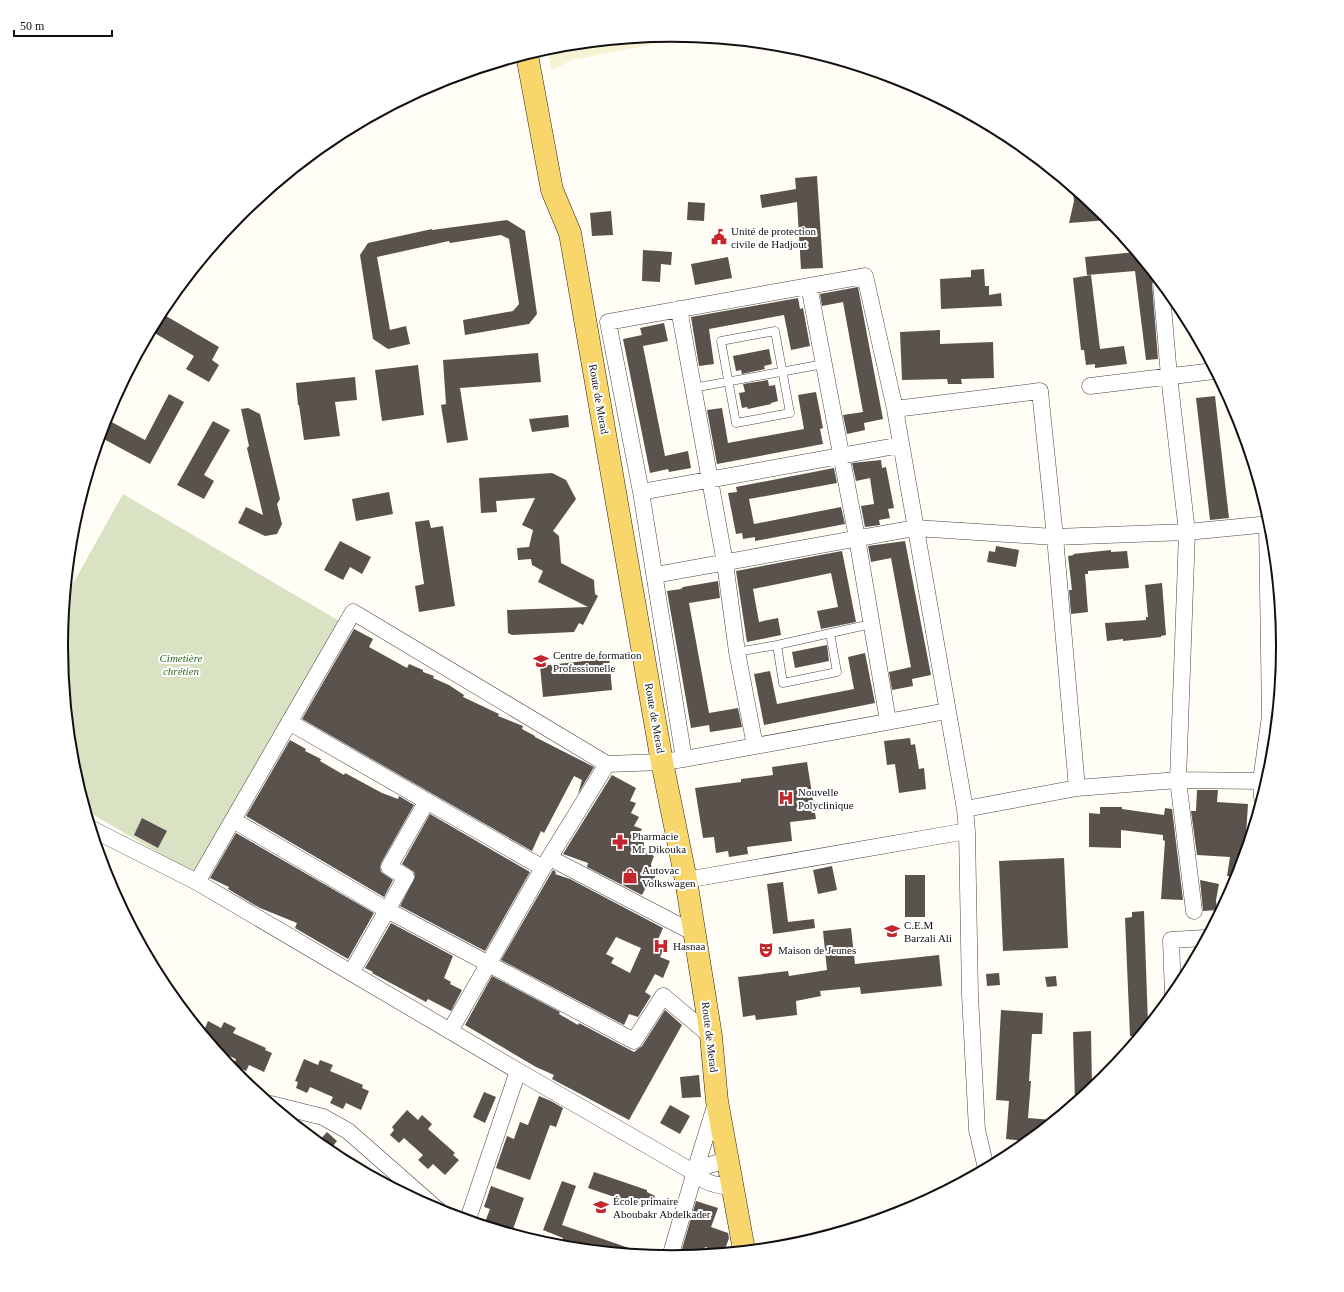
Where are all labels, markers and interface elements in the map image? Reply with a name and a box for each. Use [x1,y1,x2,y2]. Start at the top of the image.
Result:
scale bar [14,12,112,38]
text: 50 m [20,19,45,33]
place label: Unité de protection civile de Hadjout [731,225,816,250]
public building icon: Unité de protection civile de Hadjout [710,228,728,246]
street label: Route de Merad [587,363,611,435]
place label: Centre de formation Professionelle [553,649,642,674]
park label: Cimetière chrétien [160,652,203,677]
school or university icon: Centre de formation Professionelle [532,652,550,670]
street label: Route de Merad [643,682,667,754]
place label: Nouvelle Polyclinique [798,786,854,811]
hospital icon: Nouvelle Polyclinique [777,789,795,807]
place label: Pharmacie Mr Dikouka [632,830,686,855]
pharmacy icon: Pharmacie Mr Dikouka [611,833,629,851]
place label: Autovac Volkswagen [642,864,696,889]
shop icon: Autovac Volkswagen [621,867,639,885]
place label: C.E.M Barzali Ali [904,919,952,944]
school or university icon: C.E.M Barzali Ali [883,922,901,940]
hospital icon: Hasnaa [652,937,670,955]
place label: Hasnaa [673,940,705,952]
theatre icon: Maison de Jeunes [757,941,775,959]
place label: Maison de Jeunes [778,944,856,956]
street label: Route de Merad [700,1001,720,1073]
place label: École primaire Aboubakr Abdelkader [613,1195,711,1220]
school or university icon: École primaire Aboubakr Abdelkader [592,1198,610,1216]

